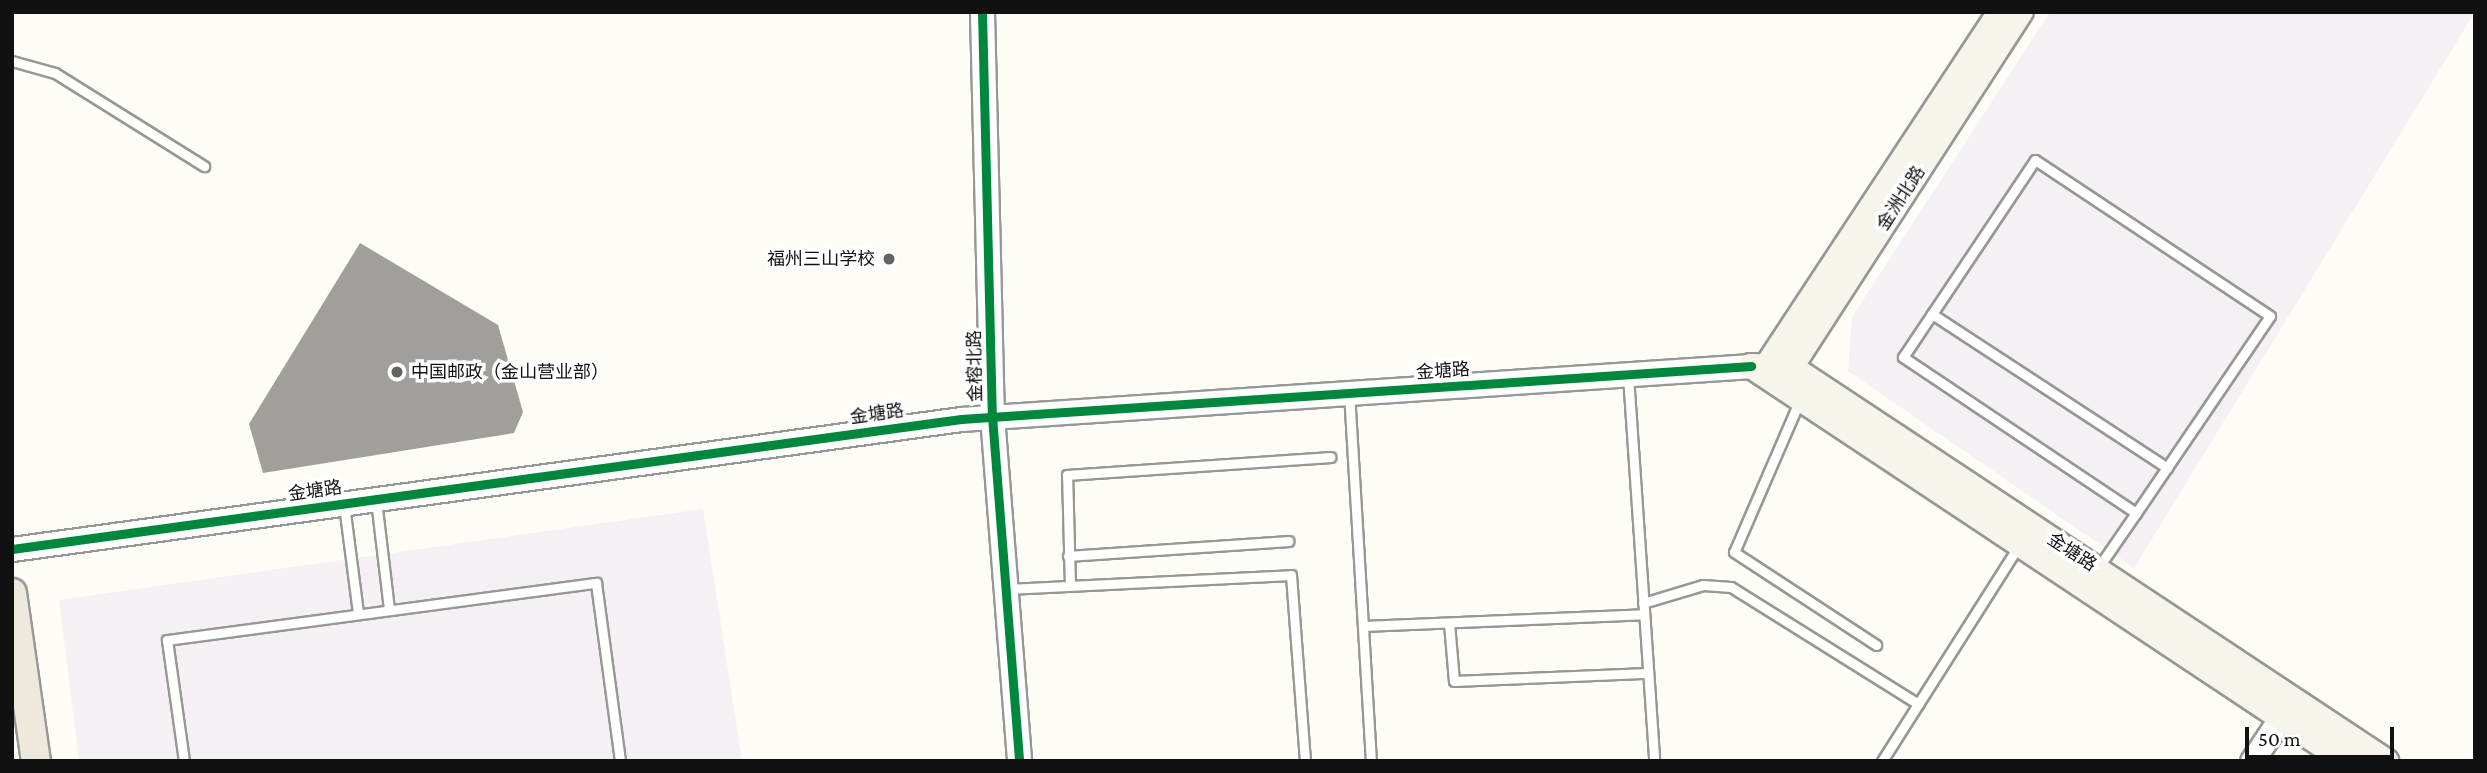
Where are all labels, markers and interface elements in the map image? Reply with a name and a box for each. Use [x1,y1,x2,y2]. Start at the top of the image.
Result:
street label: 金洲北路 [1872,162,1930,234]
place label: 福州三山学校 [767,248,875,270]
marker: 福州三山学校 [881,251,897,267]
street label: 金榕北路 [964,330,986,402]
street label: 金塘路 [1415,358,1471,384]
place label: 中国邮政（金山营业部） [411,361,609,383]
marker: 中国邮政（金山营业部） [389,364,405,380]
street label: 金塘路 [849,400,905,428]
street label: 金塘路 [287,477,343,505]
street label: 金塘路 [2043,528,2101,576]
scale bar [2249,714,2398,758]
text: 50 m [2258,727,2301,751]

